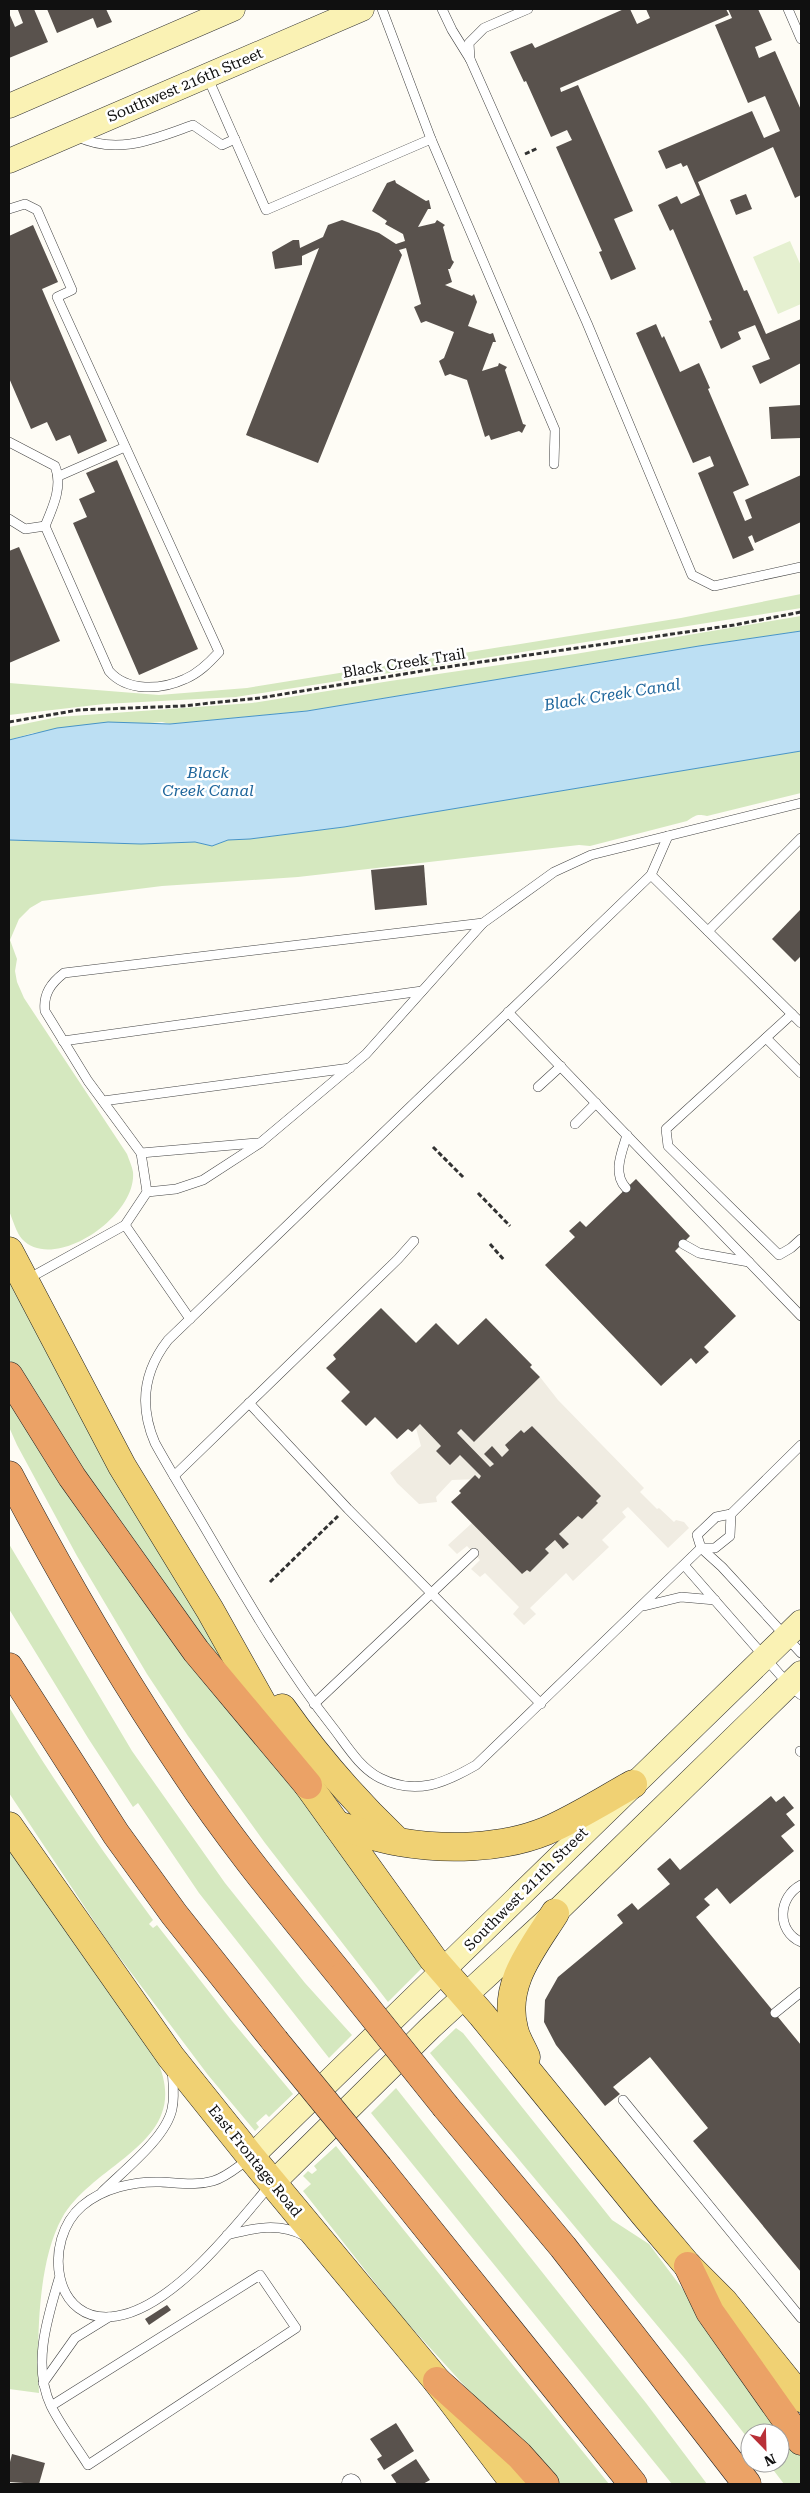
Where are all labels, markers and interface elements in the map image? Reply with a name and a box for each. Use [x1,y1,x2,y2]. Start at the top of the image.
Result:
street label: Southwest 216th Street [104,44,266,126]
street label: Black Creek Trail [341,644,467,682]
water label: Black Creek Canal [542,674,682,715]
water label: Black Creek Canal [162,763,254,800]
street label: Southwest 211th Street [460,1823,592,1955]
street label: East Frontage Road [204,2101,306,2221]
north arrow [740,2423,790,2473]
text: N [762,2450,778,2470]

